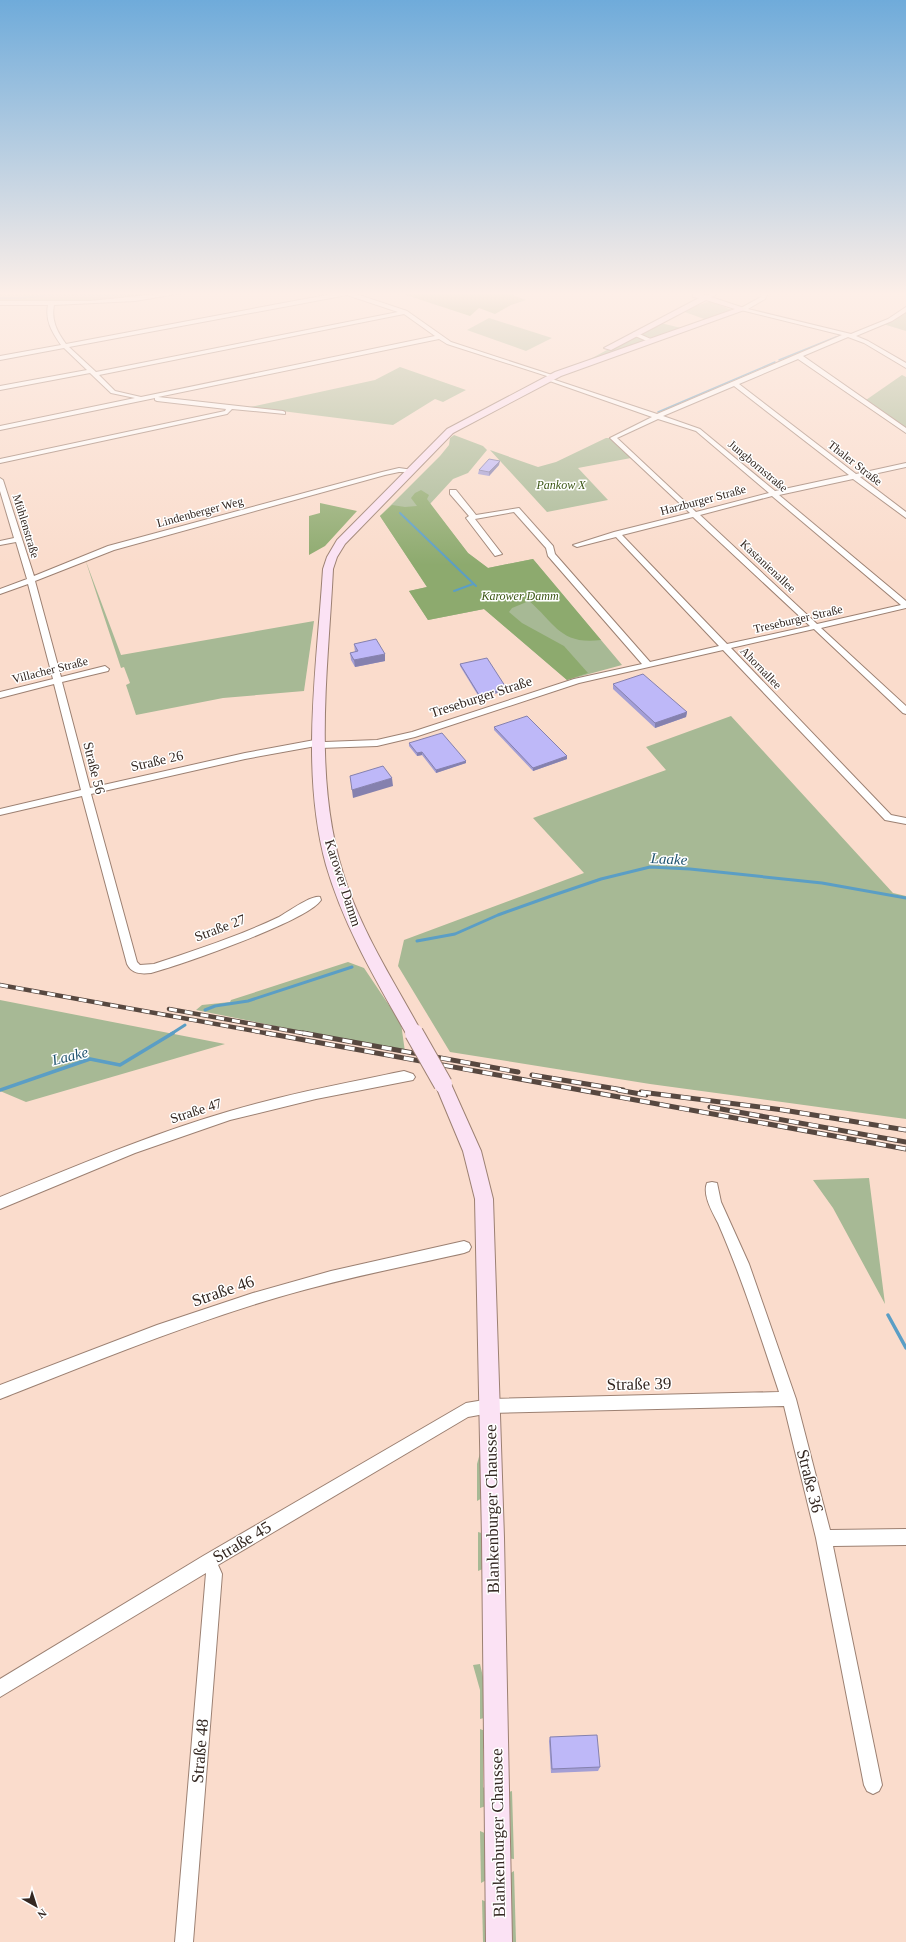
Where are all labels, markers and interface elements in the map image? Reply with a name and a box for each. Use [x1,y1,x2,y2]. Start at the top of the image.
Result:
street label: Jungbornstraße [725,437,791,495]
street label: Thaler Straße [825,437,885,489]
park label: Pankow X [536,478,586,492]
street label: Harzburger Straße [659,482,747,518]
street label: Mühlenstraße [10,492,42,560]
street label: Lindenberger Weg [155,494,245,530]
street label: Kastanienallee [737,537,799,595]
park label: Karower Damm [480,589,559,603]
street label: Treseburger Straße [752,602,844,636]
street label: Ahornallee [737,644,785,692]
street label: Villacher Straße [11,654,89,686]
street label: Treseburger Straße [428,673,534,721]
street label: Straße 56 [80,740,108,796]
street label: Straße 26 [129,748,185,774]
street label: Karower Damm [322,838,364,928]
water label: Laake [649,850,688,868]
street label: Straße 27 [192,911,248,945]
water label: Laake [49,1044,90,1068]
street label: Straße 47 [168,1096,224,1126]
street label: Straße 46 [189,1271,257,1311]
street label: Straße 39 [606,1374,672,1394]
street label: Blankenburger Chaussee [481,1424,503,1594]
street label: Straße 36 [793,1447,827,1515]
street label: Straße 45 [209,1517,275,1567]
street label: Straße 48 [188,1718,212,1784]
street label: Blankenburger Chaussee [487,1748,509,1918]
north arrow [16,1886,56,1926]
text: N [35,1907,49,1921]

